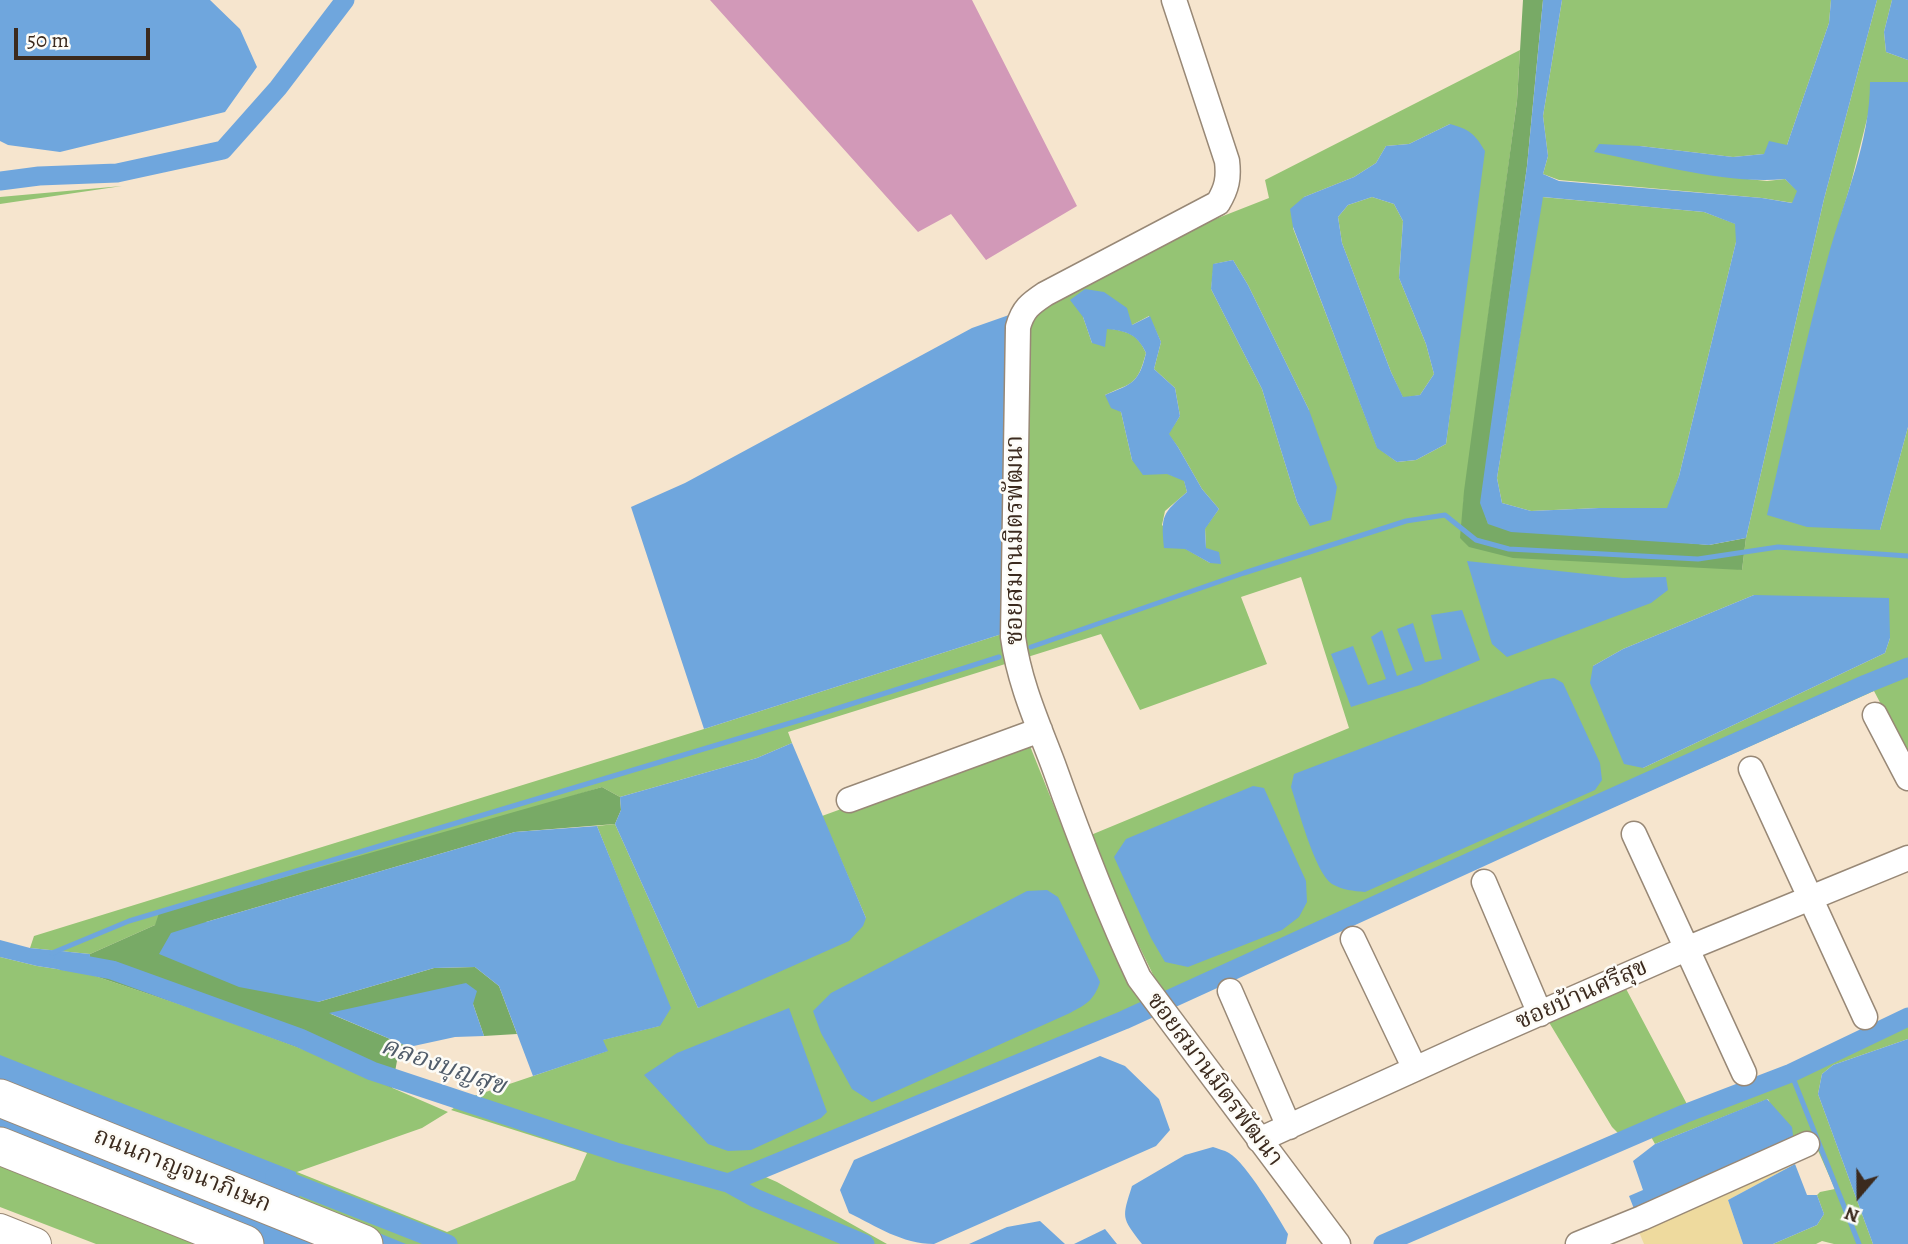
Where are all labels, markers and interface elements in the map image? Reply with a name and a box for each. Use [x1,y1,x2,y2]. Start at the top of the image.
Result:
scale bar [18,14,154,58]
text: 50 m [27,26,69,54]
street label: ซอยสมานมิตรพัฒนา [1002,435,1030,645]
street label: ซอยบ้านศรีสุข [1512,953,1652,1037]
street label: ซอยสมานมิตรพัฒนา [1139,988,1289,1172]
water label: คลองบุญสุข [377,1031,509,1103]
street label: ถนนกาญจนาภิเษก [89,1122,275,1220]
north arrow [1824,1160,1894,1230]
text: N [1841,1200,1863,1229]

